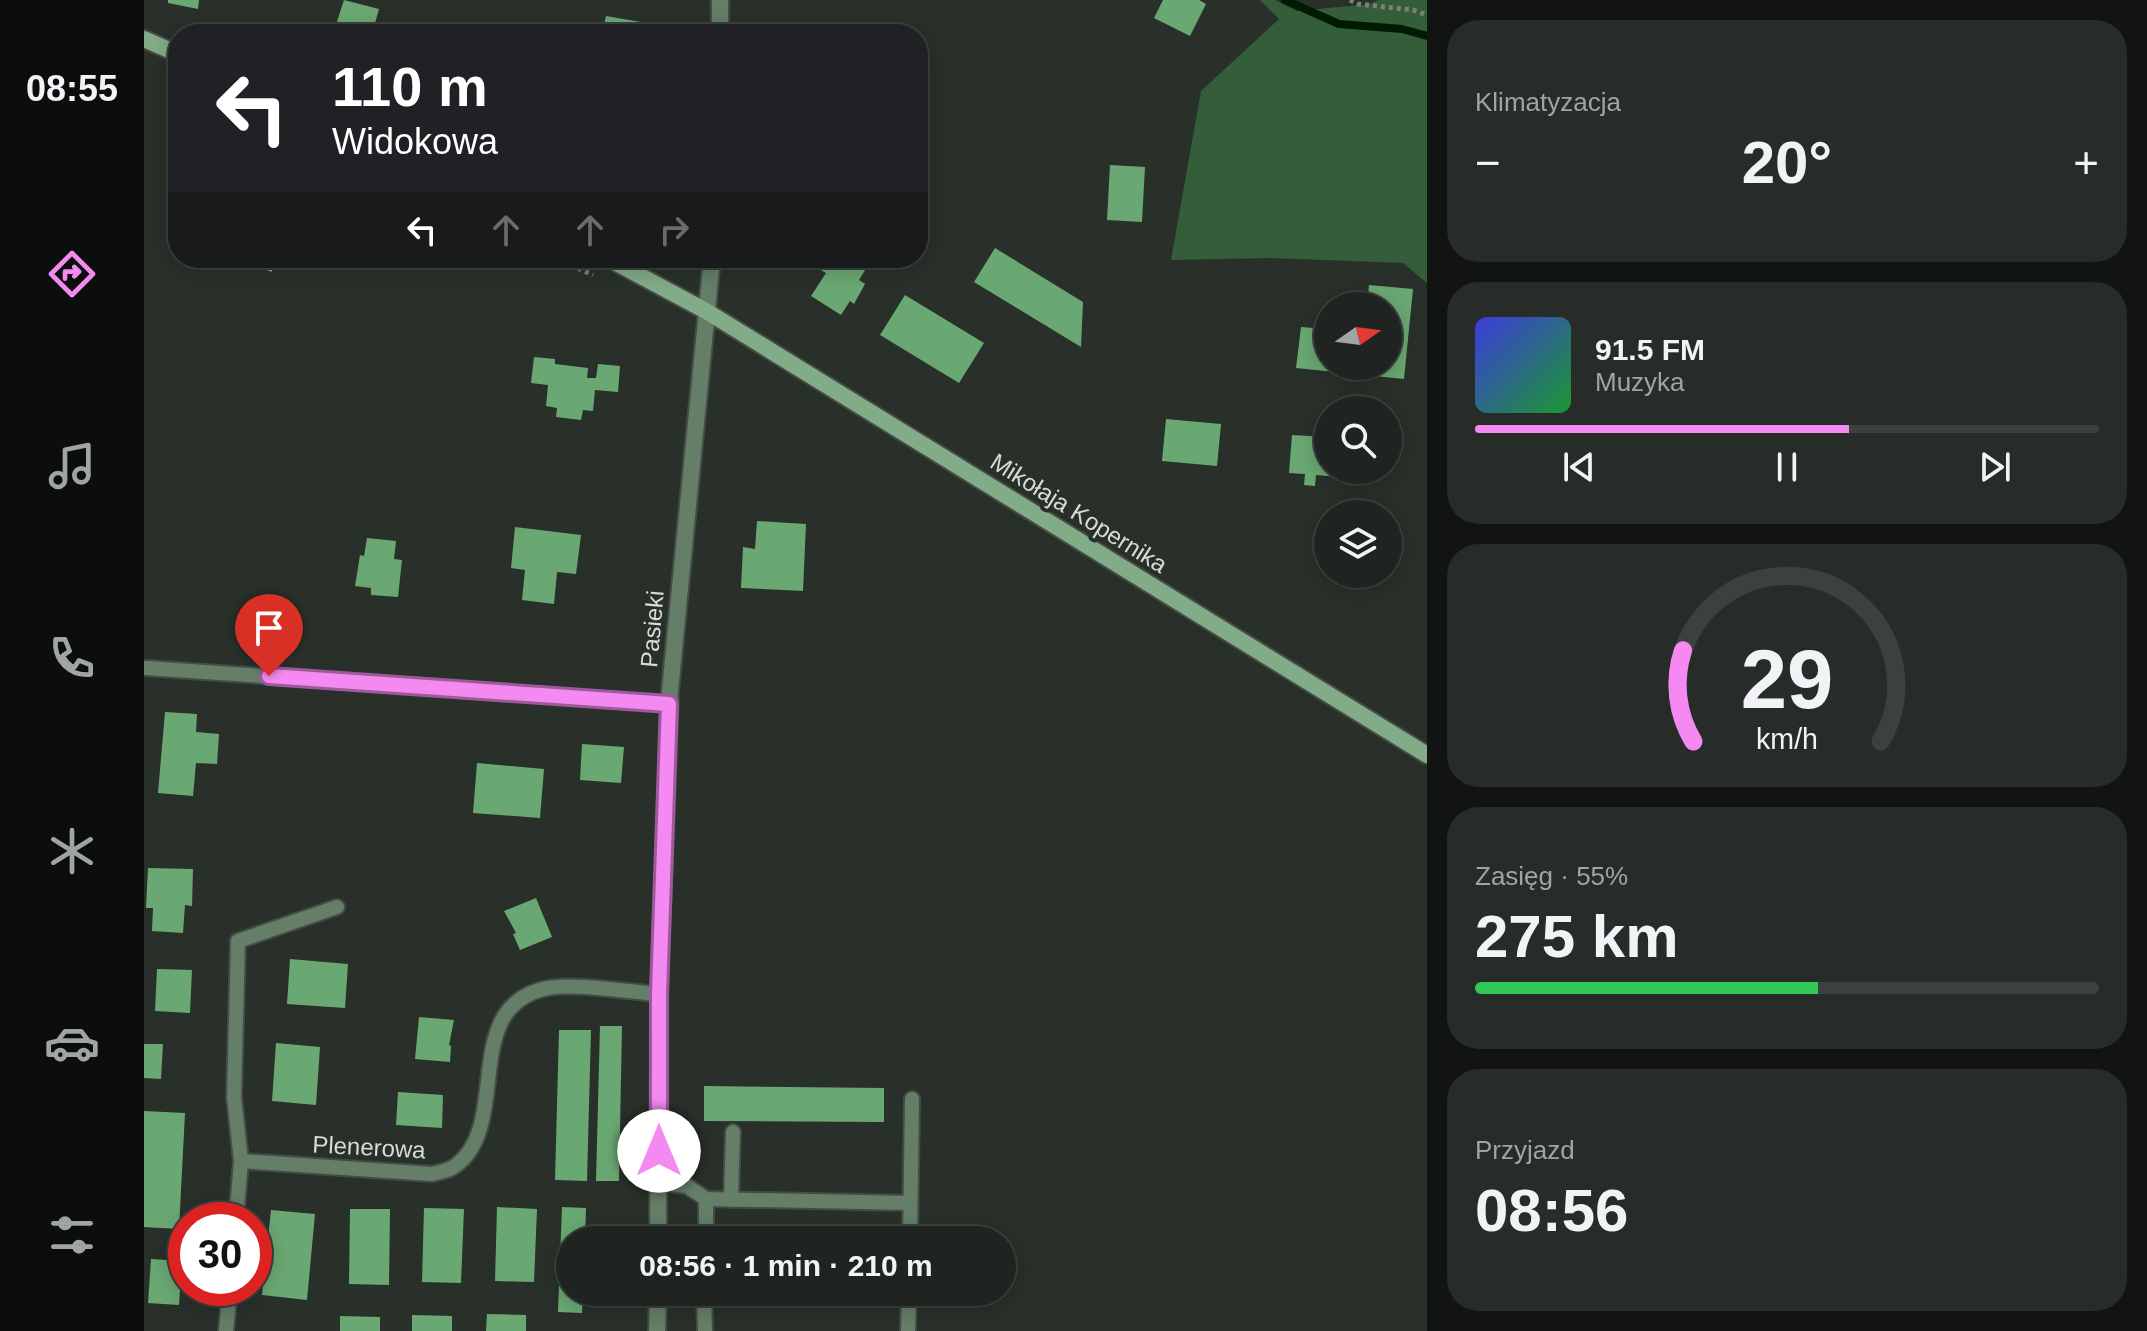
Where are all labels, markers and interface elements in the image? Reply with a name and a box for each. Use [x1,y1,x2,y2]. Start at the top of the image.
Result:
text: 110 m [332,55,488,118]
icon: left [200,56,304,160]
text: 08:55 [26,68,118,109]
text: Klimatyzacja [1475,87,1621,117]
text: Widokowa [332,121,498,162]
text: 20° [1742,129,1832,196]
text: − [1475,138,1501,187]
text: + [2073,138,2099,187]
icon: left [400,208,444,252]
icon: ahead [484,208,528,252]
icon: ahead [568,208,612,252]
icon: right [652,208,696,252]
icon: directions [44,246,100,302]
north arrow [1314,292,1402,380]
map controls [1314,292,1402,588]
text: 91.5 FM [1595,333,1705,366]
text: Muzyka [1595,367,1685,397]
button: search [1314,396,1402,484]
icon: music [44,438,100,494]
icon: previous [1557,445,1601,489]
icon: pause [1765,445,1809,489]
icon: next [1973,445,2017,489]
street label: Mikołaja Kopernika [986,448,1173,579]
button: layers [1314,500,1402,588]
street label: Pasieki [635,589,669,669]
pin [235,594,303,676]
icon: arrive [247,606,291,650]
icon: phone [44,630,100,686]
text: 29 [1741,632,1833,725]
text: km/h [1756,723,1818,755]
icon: climate [44,823,100,879]
text: Zasięg · 55% [1475,861,1628,891]
text: 275 km [1475,903,1679,970]
icon: car [44,1015,100,1071]
position arrow [617,1109,701,1193]
street label: Plenerowa [312,1131,427,1163]
text: Przyjazd [1475,1135,1575,1165]
text: 08:56 [1475,1177,1628,1244]
speed limit sign: 30 [168,1202,272,1306]
icon: filters [44,1207,100,1263]
text: 08:56 · 1 min · 210 m [639,1249,933,1282]

